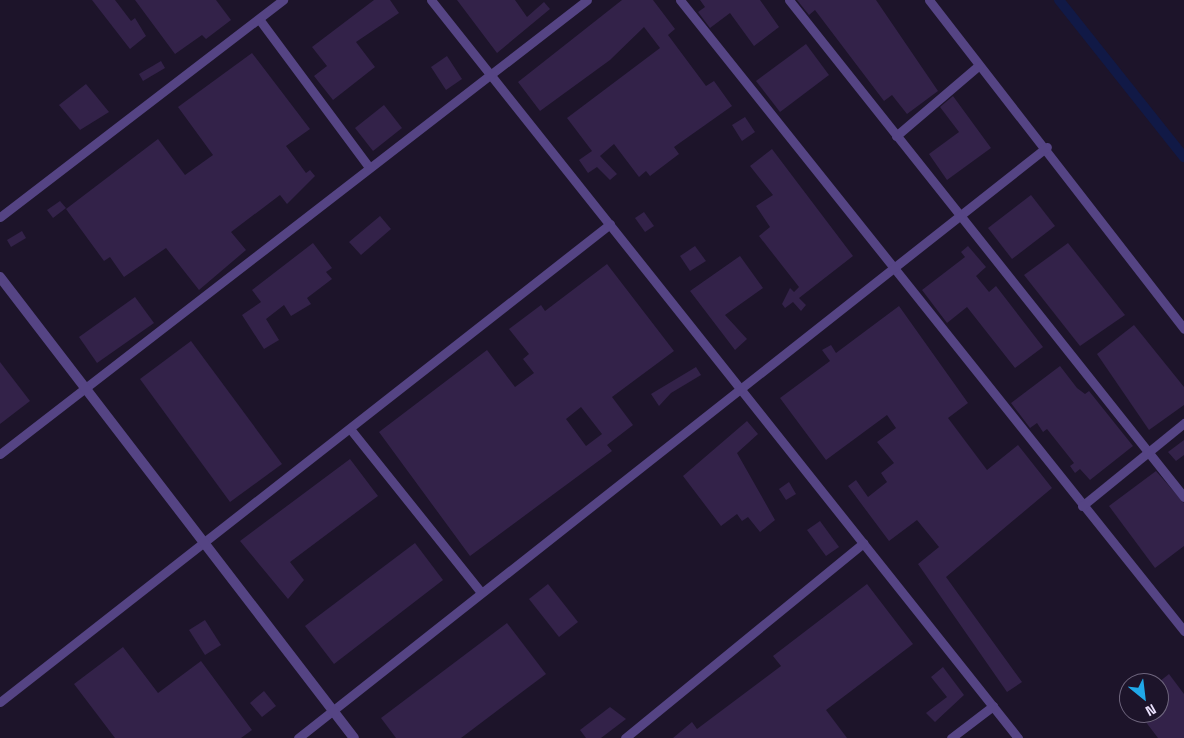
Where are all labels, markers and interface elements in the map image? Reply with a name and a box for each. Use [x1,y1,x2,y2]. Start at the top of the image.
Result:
north arrow [1119,673,1169,723]
text: N [1142,700,1159,720]

